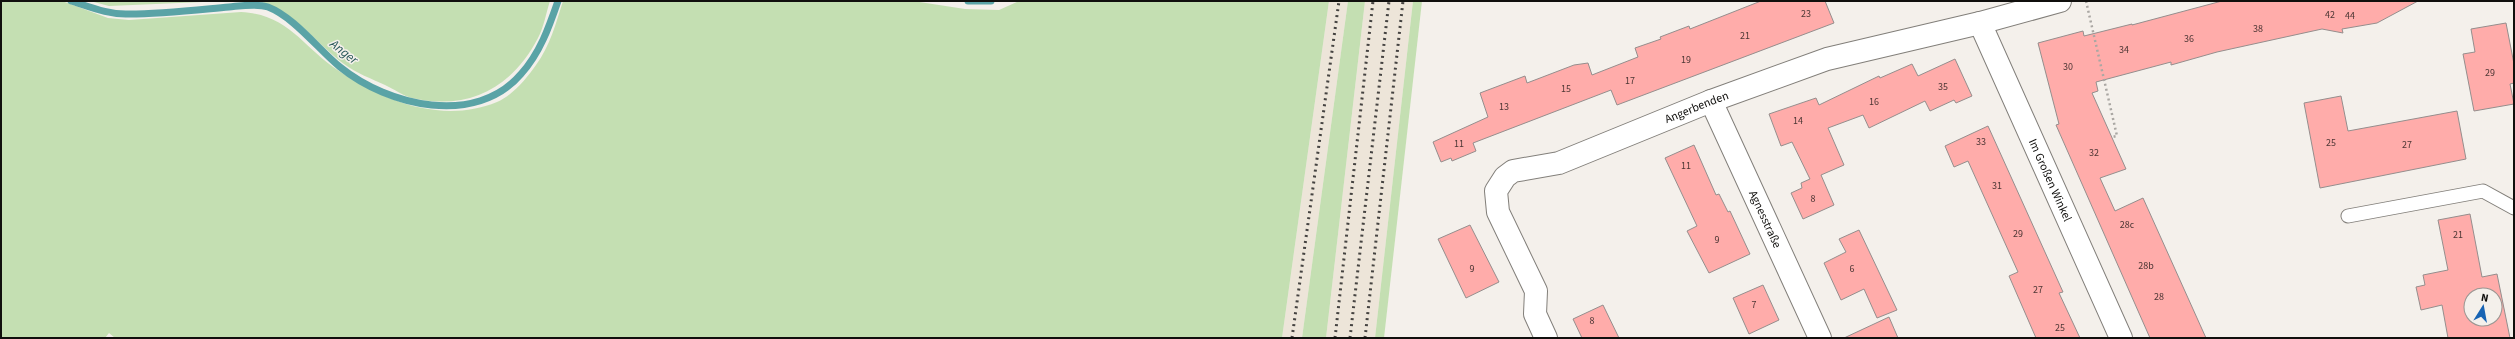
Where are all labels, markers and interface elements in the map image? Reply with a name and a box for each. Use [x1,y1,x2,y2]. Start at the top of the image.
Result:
house number: 23 [1801,7,1811,21]
house number: 42 [2325,8,2335,22]
house number: 44 [2345,9,2355,23]
house number: 38 [2253,22,2263,36]
house number: 21 [1740,29,1750,43]
house number: 36 [2184,32,2194,46]
water label: Anger [325,35,362,69]
house number: 34 [2119,43,2129,57]
house number: 19 [1681,53,1691,67]
house number: 30 [2063,60,2073,74]
house number: 29 [2485,66,2495,80]
house number: 17 [1625,74,1635,88]
house number: 35 [1938,80,1948,94]
house number: 15 [1561,82,1571,96]
street label: Angerbenden [1662,87,1731,128]
house number: 16 [1869,95,1879,109]
house number: 13 [1499,100,1509,114]
house number: 14 [1793,114,1803,128]
house number: 33 [1976,135,1986,149]
street label: Im Großen Winkel [2024,136,2076,224]
house number: 25 [2326,136,2336,150]
house number: 11 [1454,137,1464,151]
house number: 27 [2402,138,2412,152]
house number: 32 [2089,146,2099,160]
house number: 11 [1681,159,1691,173]
house number: 31 [1992,179,2002,193]
street label: Agnesstraße [1745,187,1786,251]
house number: 8 [1811,192,1816,206]
house number: 28c [2120,218,2135,232]
house number: 29 [2013,227,2023,241]
house number: 21 [2453,228,2463,242]
house number: 9 [1715,233,1720,247]
house number: 28b [2138,259,2154,273]
house number: 9 [1470,262,1475,276]
house number: 6 [1850,262,1855,276]
house number: 27 [2033,283,2043,297]
north arrow [2463,287,2503,327]
house number: 28 [2154,290,2164,304]
text: N [2480,290,2490,306]
house number: 7 [1752,298,1757,312]
house number: 8 [1590,314,1595,328]
house number: 25 [2055,321,2065,335]

